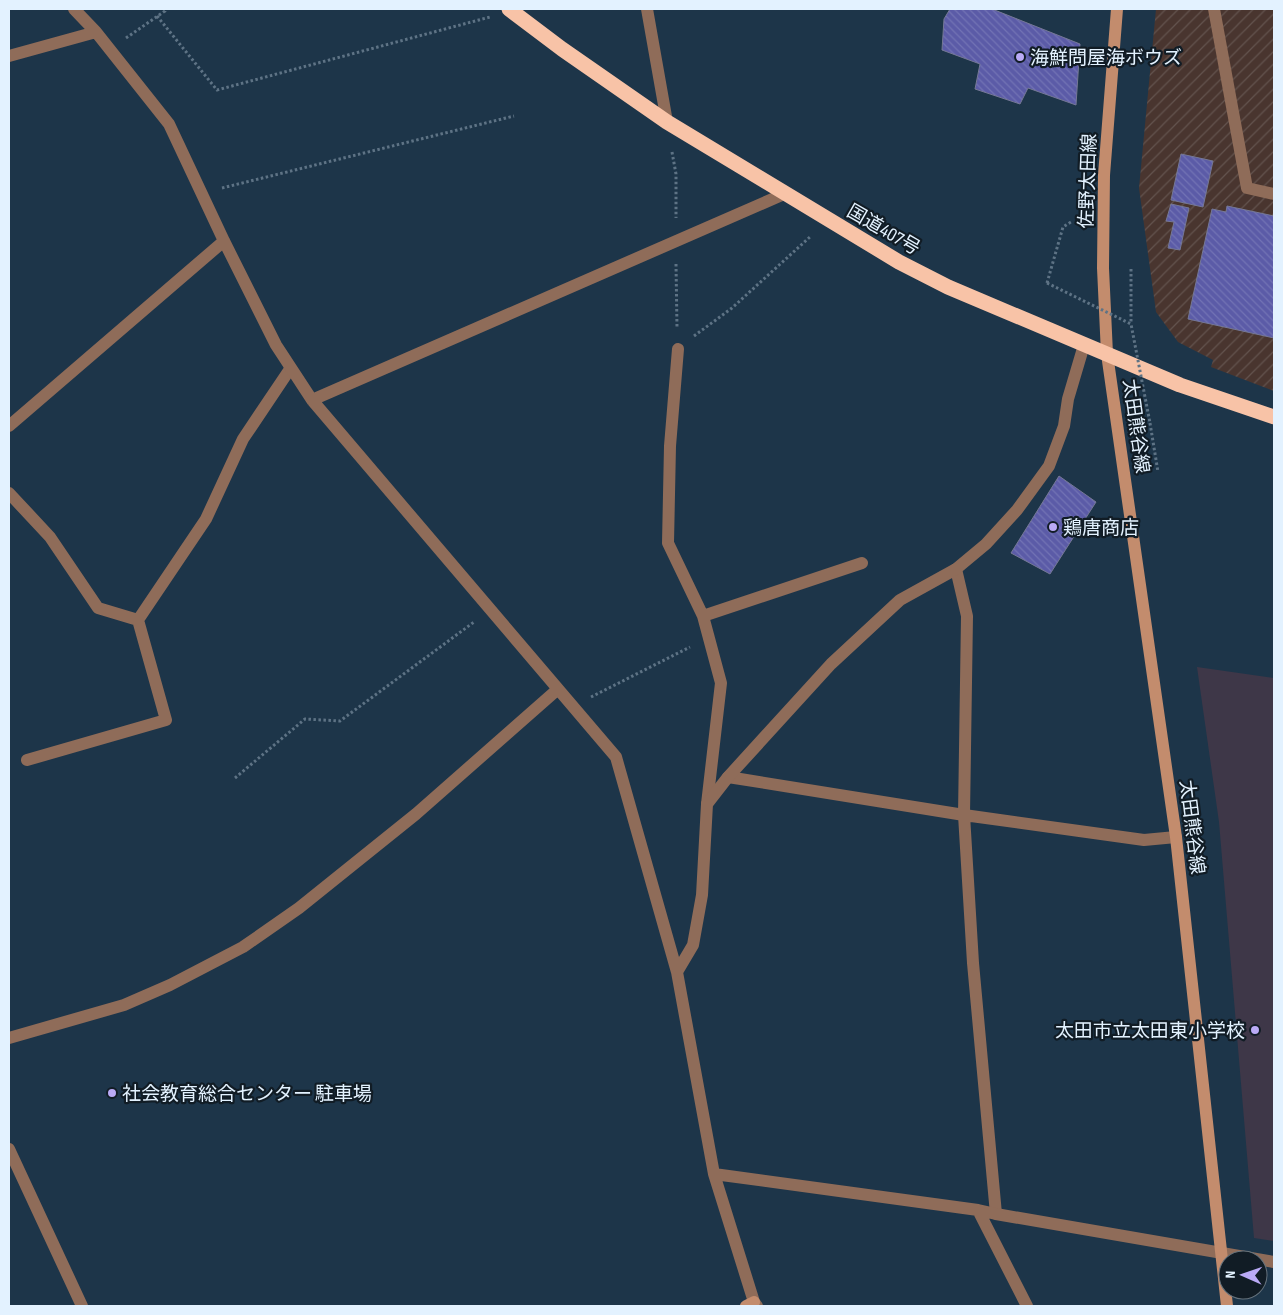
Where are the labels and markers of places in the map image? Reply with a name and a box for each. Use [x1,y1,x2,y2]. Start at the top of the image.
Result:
place label: 海鮮問屋海ボウズ [1030,47,1182,70]
marker: 海鮮問屋海ボウズ [1014,51,1026,63]
place label: 鶏唐商店 [1063,517,1139,540]
marker: 鶏唐商店 [1047,521,1059,533]
place label: 太田市立太田東小学校 [1055,1020,1245,1043]
marker: 太田市立太田東小学校 [1249,1024,1261,1036]
place label: 社会教育総合センター 駐車場 [122,1083,372,1106]
marker: 社会教育総合センター 駐車場 [106,1087,118,1099]

